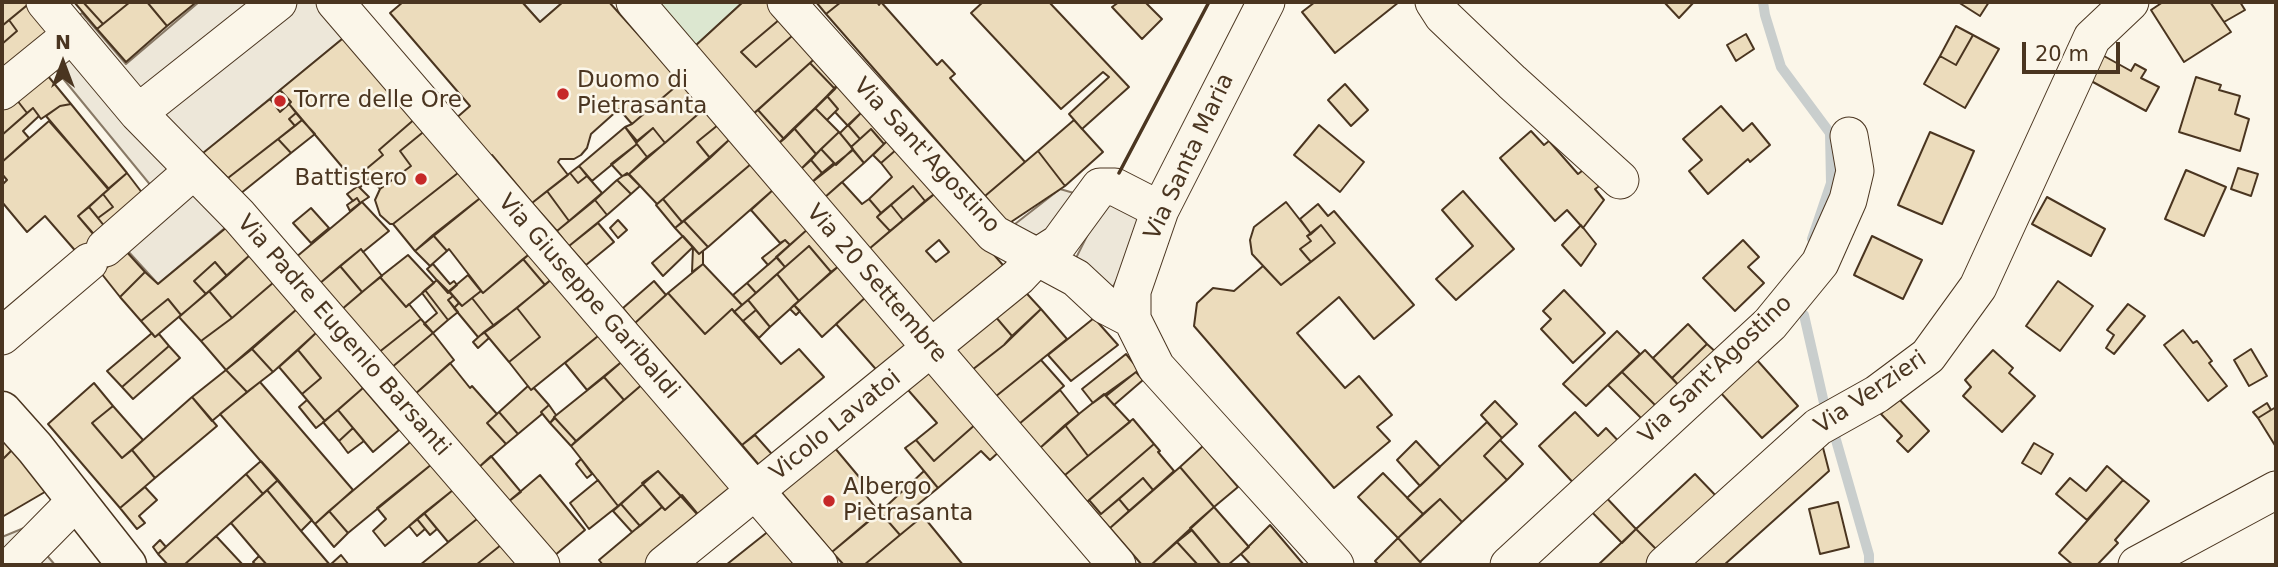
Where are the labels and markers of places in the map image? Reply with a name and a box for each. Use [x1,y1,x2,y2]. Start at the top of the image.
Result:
place label: Duomo di Pietrasanta [577,67,707,121]
marker: Duomo di Pietrasanta [555,86,571,102]
place label: Torre delle Ore [294,87,462,115]
marker: Torre delle Ore [272,93,288,109]
place label: Battistero [295,165,407,193]
marker: Battistero [413,171,429,187]
place label: Albergo Pietrasanta [843,474,973,528]
marker: Albergo Pietrasanta [821,493,837,509]

